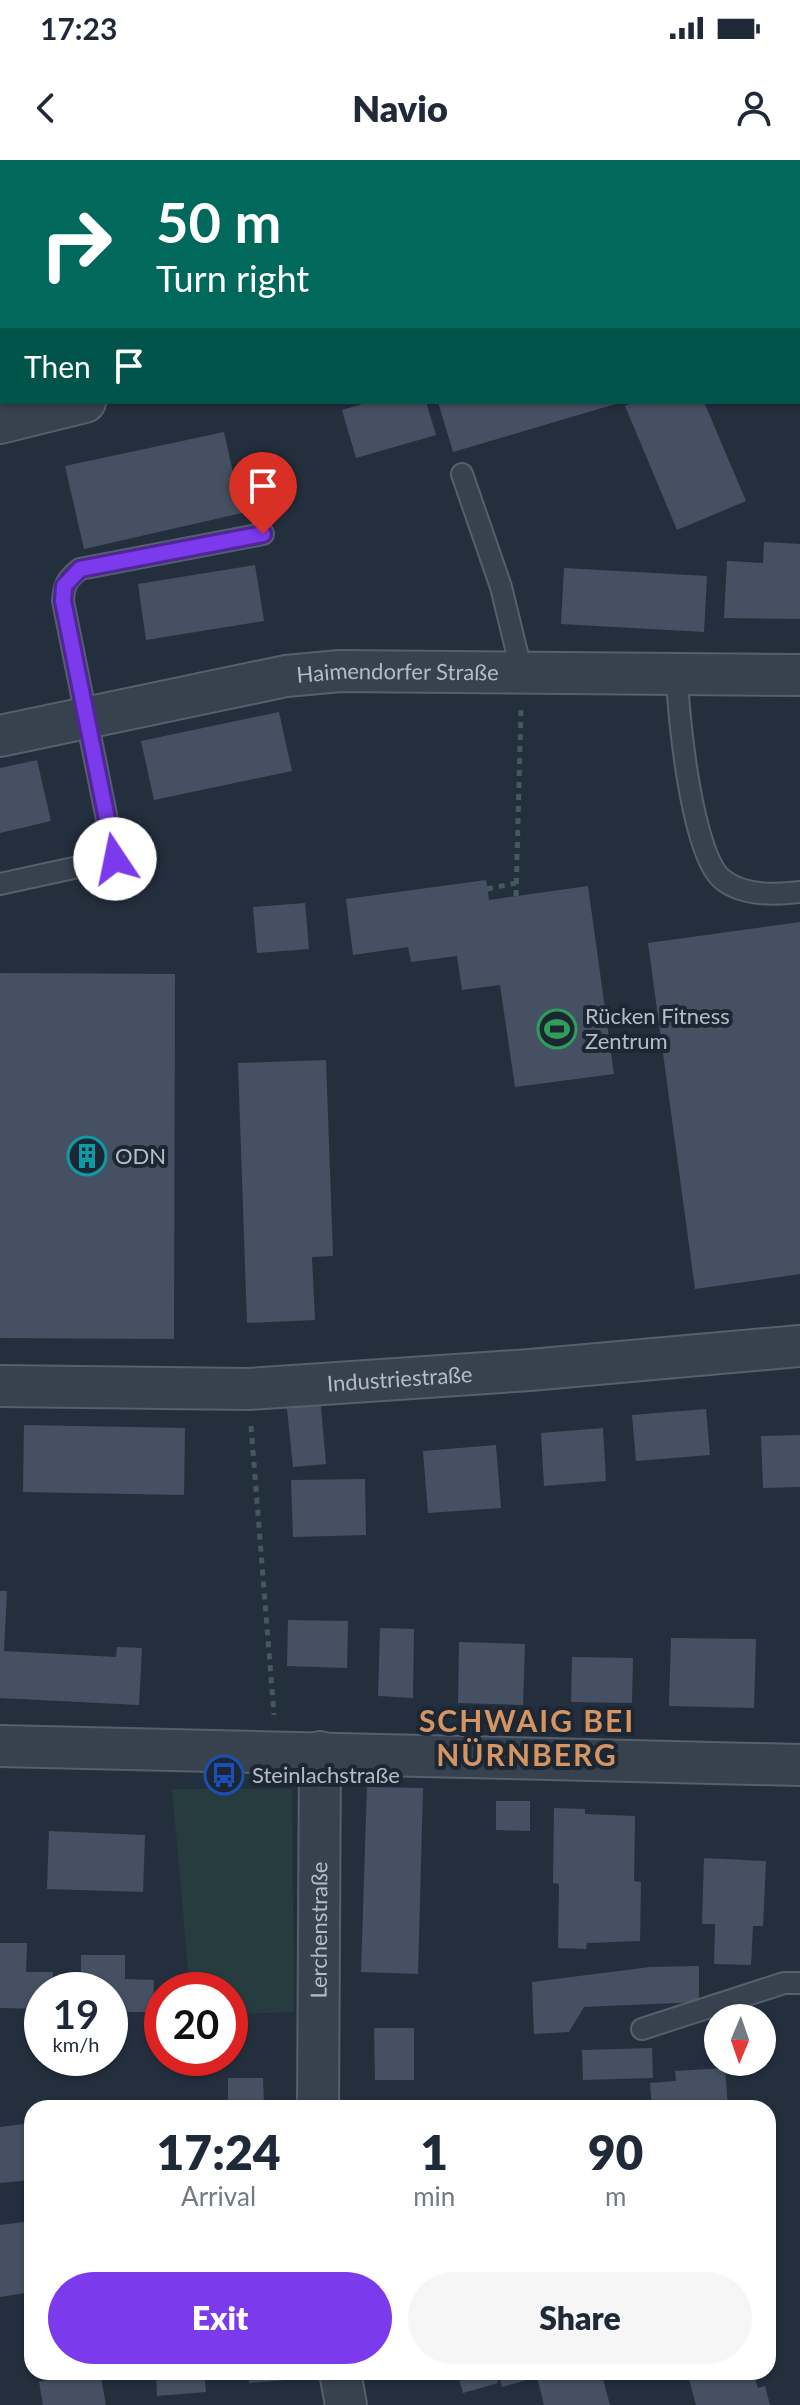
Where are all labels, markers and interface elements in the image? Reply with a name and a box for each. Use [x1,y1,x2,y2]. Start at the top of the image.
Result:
text: 17:23 [40,10,117,46]
icon: back [24,86,68,130]
text: Navio [352,86,448,130]
icon: person [732,86,776,130]
text: 50 m [156,188,281,255]
icon: right [24,192,128,296]
text: Turn right [156,256,309,300]
icon: arrive [107,344,151,388]
text: Then [24,348,91,384]
pin [229,452,297,534]
icon: arrive [241,464,285,508]
street label: Haimendorfer Straße [295,656,499,688]
position arrow [73,817,157,901]
place label: Rücken Fitness Zentrum [585,1002,730,1054]
sports icon: Rücken Fitness Zentrum [536,1008,578,1050]
building icon: ODN [66,1135,108,1177]
place label: ODN [115,1142,166,1169]
street label: Industriestraße [326,1360,473,1397]
district label: SCHWAIG BEI NÜRNBERG [419,1702,635,1772]
bus stop icon: Steinlachstraße [203,1754,245,1796]
place label: Steinlachstraße [252,1761,400,1788]
street label: Lerchenstraße [305,1861,332,1999]
speed limit sign: 20 [144,1972,248,2076]
text: 19 [53,1990,99,2038]
north arrow [704,2004,776,2076]
map controls [704,2004,776,2076]
text: km/h [53,2032,99,2056]
text: 17:24 [157,2123,281,2180]
text: 1 [420,2123,448,2180]
text: 90 [588,2123,643,2180]
text: Arrival [181,2180,256,2212]
text: min [413,2180,455,2212]
text: m [605,2180,626,2212]
button: Exit [48,2272,392,2364]
button: Share [408,2272,752,2364]

